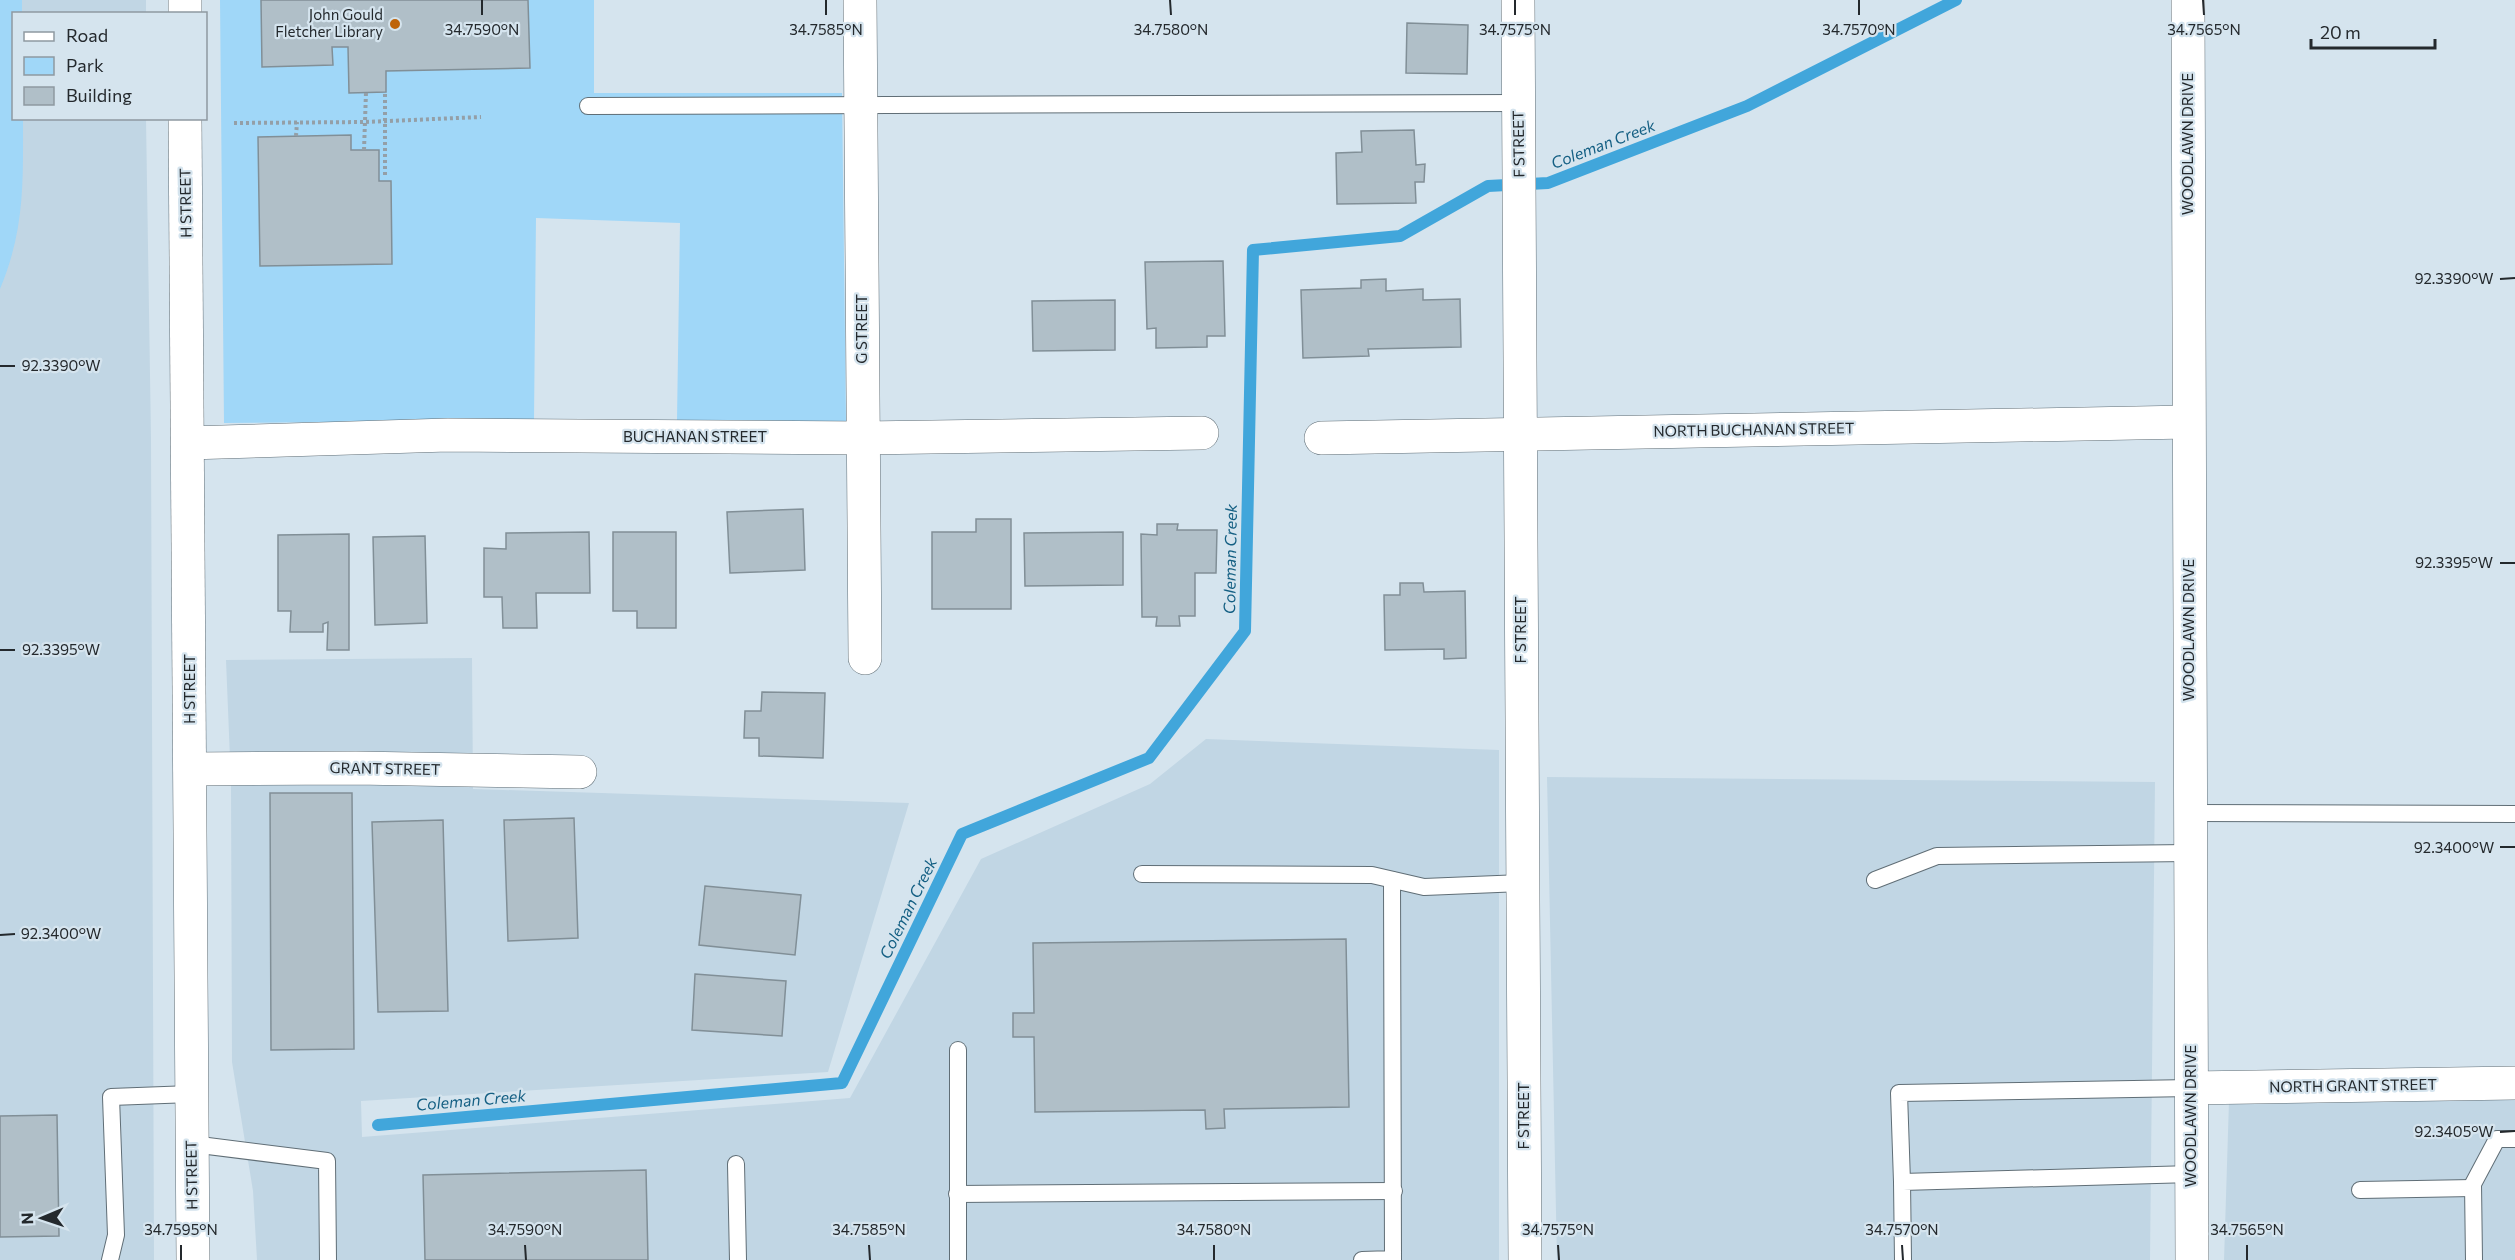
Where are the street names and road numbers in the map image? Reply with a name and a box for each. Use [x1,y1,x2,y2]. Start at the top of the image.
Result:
street label: WOODLAWN DRIVE [2178,73,2196,215]
street label: F STREET [1508,110,1528,178]
street label: H STREET [175,168,195,238]
street label: G STREET [852,294,870,364]
street label: NORTH BUCHANAN STREET [1653,418,1855,440]
street label: BUCHANAN STREET [623,427,767,445]
street label: WOODLAWN DRIVE [2179,559,2197,701]
street label: F STREET [1511,596,1529,664]
street label: H STREET [180,654,198,724]
street label: GRANT STREET [329,758,441,778]
street label: WOODLAWN DRIVE [2181,1045,2199,1187]
street label: NORTH GRANT STREET [2269,1075,2437,1095]
street label: F STREET [1514,1082,1532,1150]
street label: H STREET [181,1140,201,1210]

